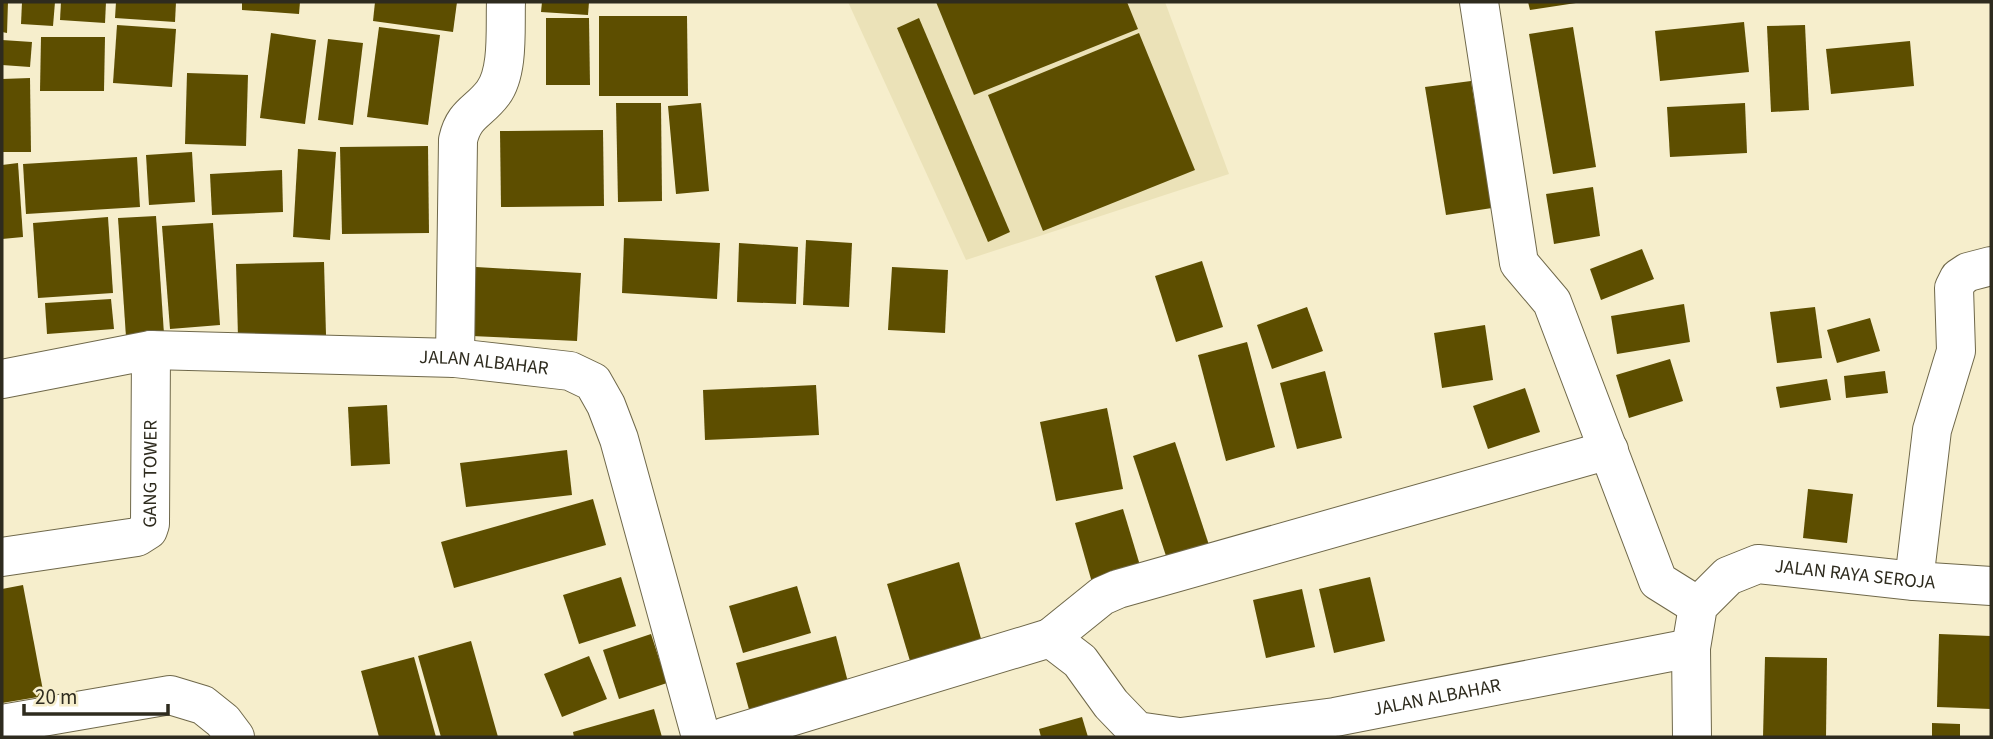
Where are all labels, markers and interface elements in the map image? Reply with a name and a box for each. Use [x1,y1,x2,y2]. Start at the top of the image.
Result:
street label: JALAN ALBAHAR [419,344,550,382]
street label: GANG TOWER [136,420,164,528]
street label: JALAN RAYA SEROJA [1774,552,1937,596]
scale bar [24,672,168,716]
street label: JALAN ALBAHAR [1371,672,1503,723]
text: 20 m [35,682,77,712]

